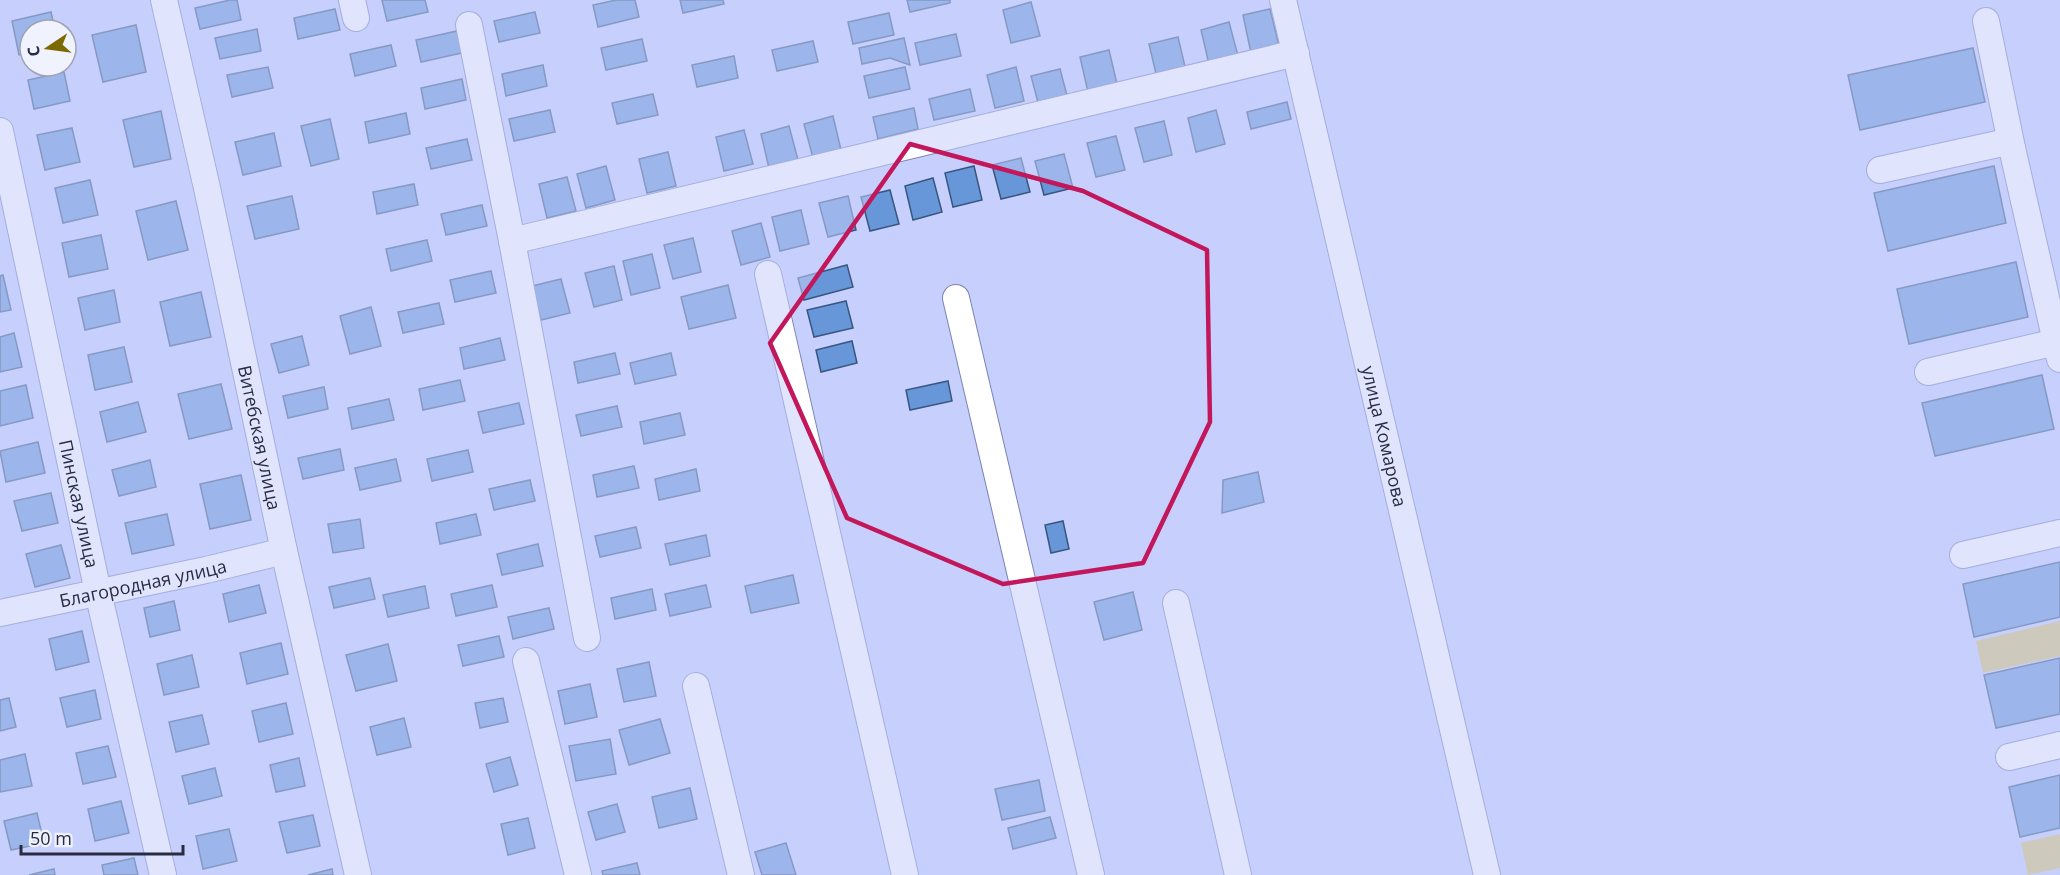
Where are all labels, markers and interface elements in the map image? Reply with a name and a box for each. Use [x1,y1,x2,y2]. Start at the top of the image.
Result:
north arrow [18,18,78,78]
text: С [22,44,45,59]
street label: Витебская улица [233,363,287,512]
street label: улица Комарова [1357,363,1413,509]
street label: Пинская улица [54,437,105,570]
street label: Благородная улица [57,553,229,612]
scale bar [21,818,183,856]
text: 50 m [30,826,72,850]

